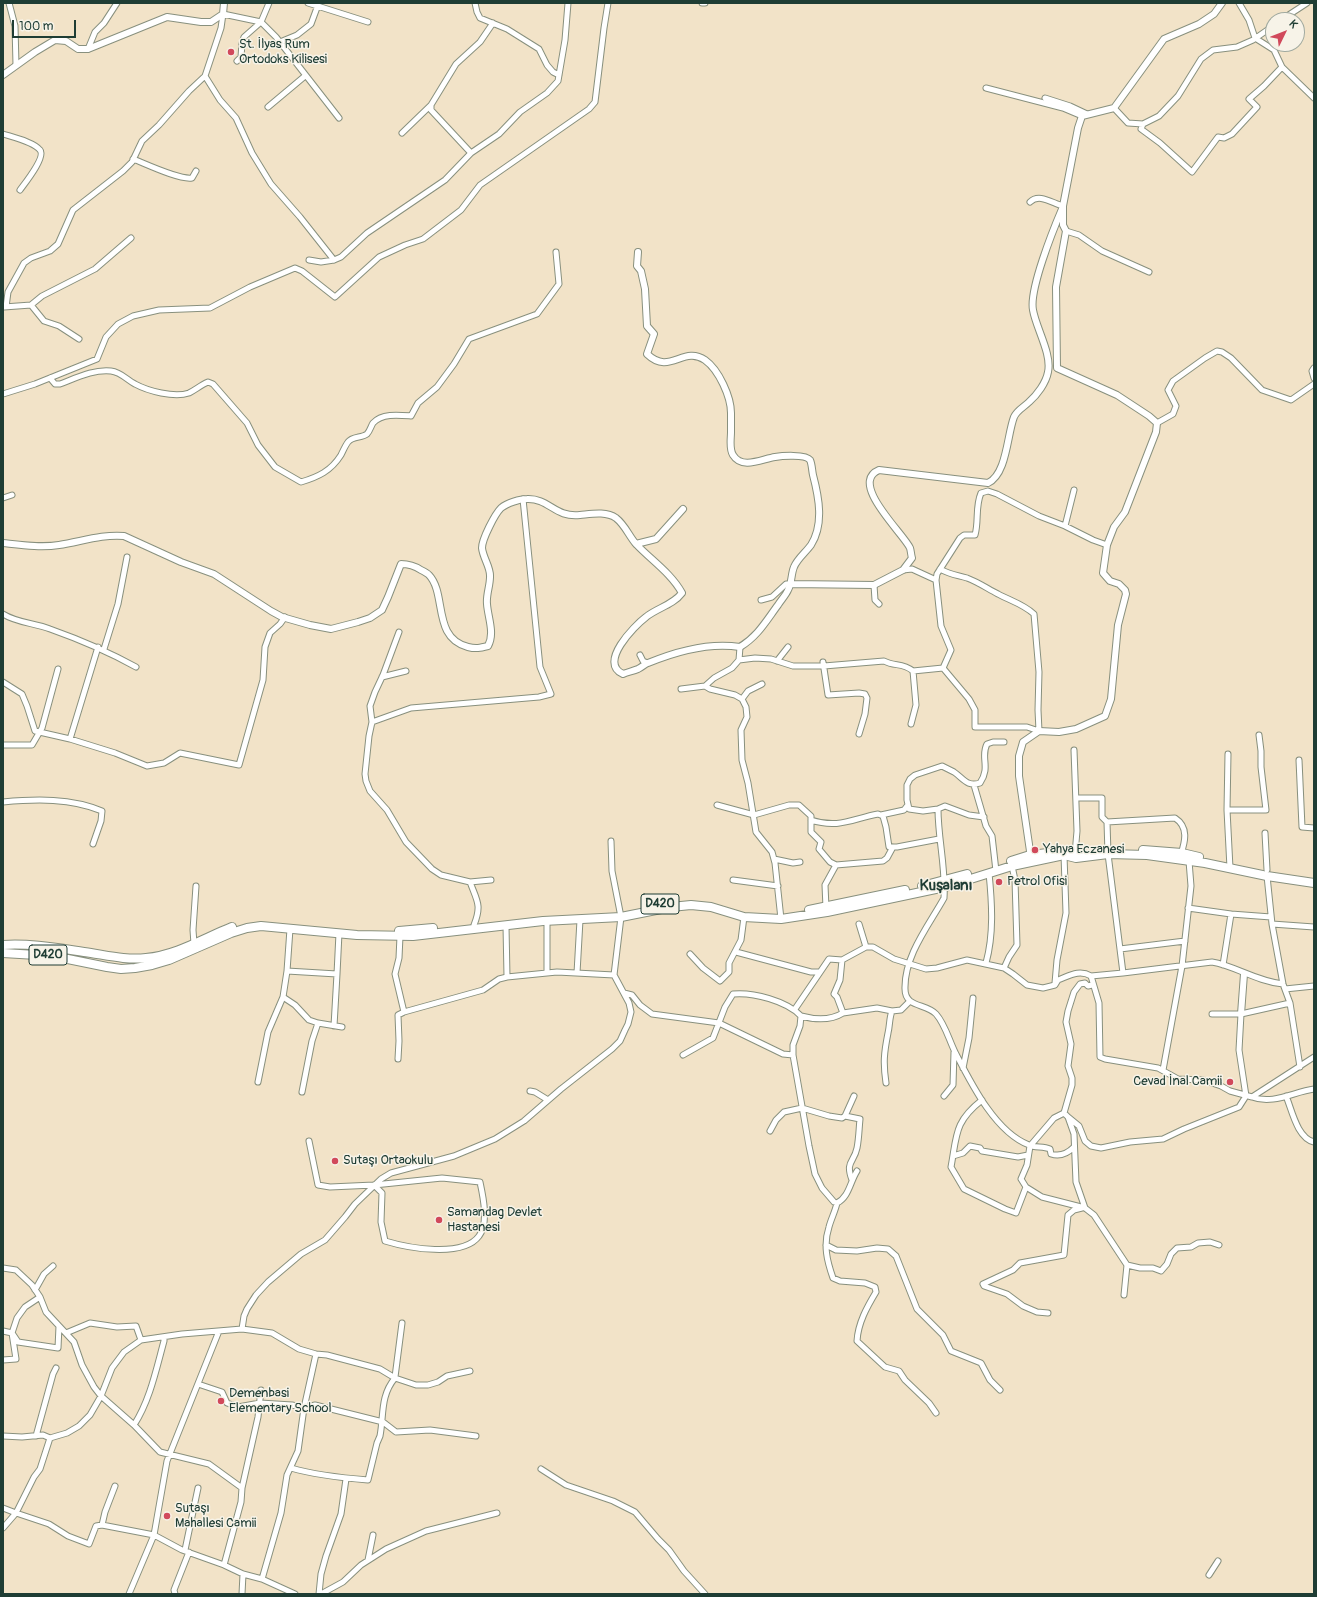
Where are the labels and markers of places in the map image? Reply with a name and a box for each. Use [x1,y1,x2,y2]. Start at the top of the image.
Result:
place label: St. İlyas Rum Ortodoks Kilisesi [239,37,327,68]
marker: St. İlyas Rum Ortodoks Kilisesi [226,47,236,57]
place label: Yahya Eczanesi [1043,842,1124,858]
marker: Yahya Eczanesi [1030,845,1040,855]
place label: Petrol Ofisi [1007,874,1067,890]
marker: Petrol Ofisi [994,877,1004,887]
place label: Cevad İnal Camii [1133,1074,1222,1090]
marker: Cevad İnal Camii [1225,1077,1235,1087]
place label: Sutaşı Ortaokulu [343,1153,433,1169]
marker: Sutaşı Ortaokulu [330,1156,340,1166]
place label: Samandag Devlet Hastanesi [447,1205,542,1236]
marker: Samandag Devlet Hastanesi [434,1215,444,1225]
place label: Demenbasi Elementary School [229,1386,332,1417]
marker: Demenbasi Elementary School [216,1396,226,1406]
place label: Sutaşı Mahallesi Camii [175,1501,256,1532]
marker: Sutaşı Mahallesi Camii [162,1511,172,1521]

